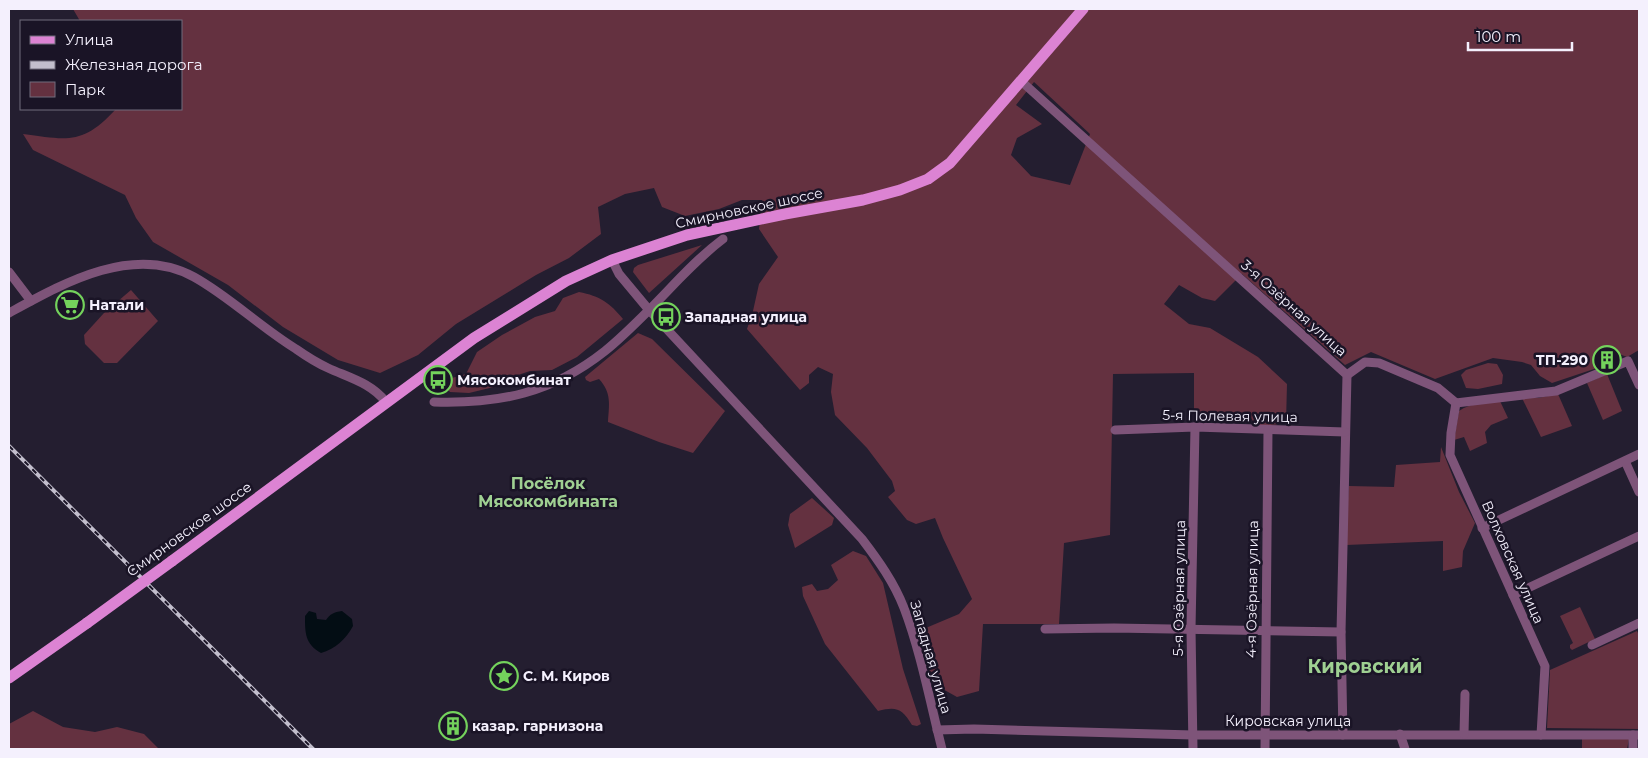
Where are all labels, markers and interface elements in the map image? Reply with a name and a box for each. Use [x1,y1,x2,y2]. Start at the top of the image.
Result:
legend [20,20,182,110]
scale bar [1468,20,1572,52]
text: 100 m [1476,27,1521,46]
text: Улица [65,30,113,49]
text: Железная дорога [65,55,202,74]
text: Парк [65,80,105,99]
street label: Смирновское шоссе [674,184,824,232]
street label: 3-я Озёрная улица [1237,256,1351,360]
supermarket icon: Натали [55,290,85,320]
place label: Натали [89,296,144,314]
bus stop icon: Западная улица [651,302,681,332]
place label: Западная улица [684,308,807,326]
building icon: ТП-290 [1592,345,1622,375]
place label: ТП-290 [1536,351,1588,369]
bus stop icon: Мясокомбинат [423,365,453,395]
place label: Мясокомбинат [457,371,572,389]
street label: 5-я Полевая улица [1162,406,1298,426]
district label: Посёлок Мясокомбината [478,474,618,511]
street label: Смирновское шоссе [123,478,255,580]
street label: Волховская улица [1478,498,1548,626]
street label: 5-я Озёрная улица [1169,520,1189,656]
street label: 4-я Озёрная улица [1242,520,1262,658]
street label: Западная улица [906,598,956,716]
district label: Кировский [1307,655,1423,678]
place icon: С. М. Киров [489,661,519,691]
place label: С. М. Киров [523,667,610,685]
building icon: казар. гарнизона [438,711,468,741]
street label: Кировская улица [1225,712,1351,730]
place label: казар. гарнизона [472,717,603,735]

